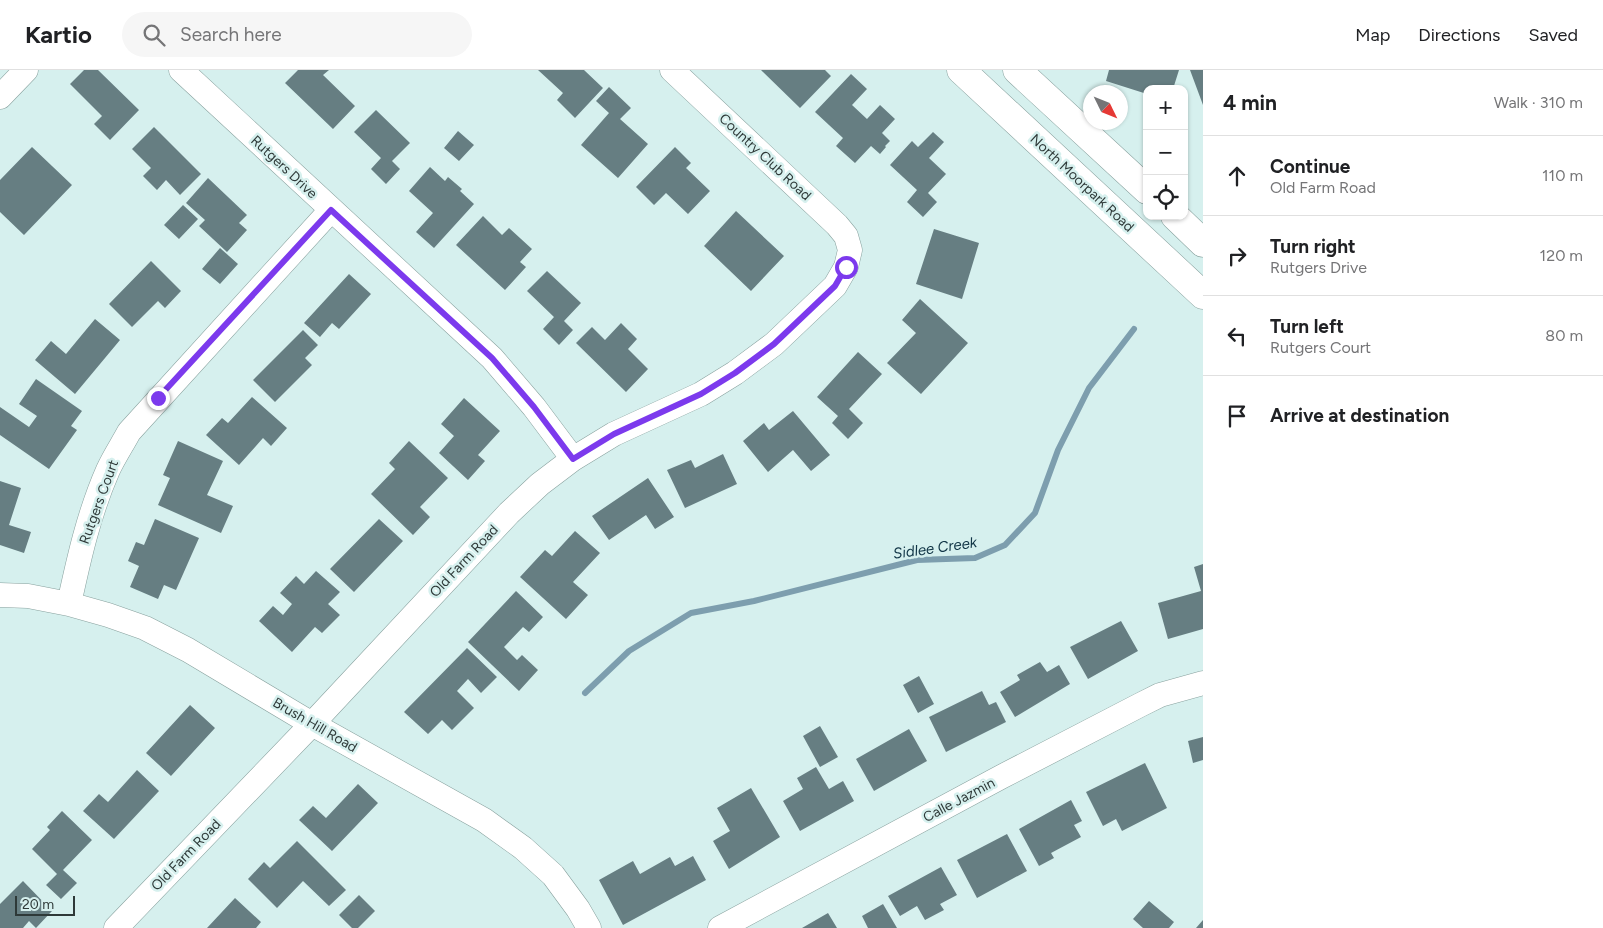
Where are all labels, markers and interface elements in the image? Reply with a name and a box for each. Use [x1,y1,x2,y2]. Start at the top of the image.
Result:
search box [122,12,472,57]
text: Kartio [25,20,92,49]
icon: search [140,21,168,49]
text: Search here [180,23,282,46]
text: Map [1355,24,1390,46]
text: Directions [1418,24,1500,46]
text: Saved [1528,24,1578,46]
north arrow [1083,85,1128,130]
map controls [1143,85,1188,220]
button: + [1143,85,1188,130]
text: 4 min [1223,90,1277,115]
text: Walk · 310 m [1494,93,1583,112]
street label: Country Club Road [715,110,815,204]
button: − [1143,130,1188,175]
street label: North Moorpark Road [1027,131,1137,235]
street label: Rutgers Drive [247,132,321,202]
text: Continue [1270,155,1350,178]
icon: ahead [1223,162,1251,190]
text: 110 m [1542,166,1583,185]
button: locate [1143,175,1188,220]
text: Old Farm Road [1270,178,1376,197]
text: Turn right [1270,235,1356,258]
icon: right [1223,242,1251,270]
text: 120 m [1540,246,1583,265]
route start [835,256,858,279]
text: Rutgers Drive [1270,258,1367,277]
text: Turn left [1270,315,1344,338]
icon: left [1223,322,1251,350]
text: 80 m [1545,326,1583,345]
text: Rutgers Court [1270,338,1371,357]
route end [147,387,170,410]
icon: arrive [1223,402,1251,430]
text: Arrive at destination [1270,404,1449,427]
street label: Rutgers Court [76,458,122,546]
street label: Old Farm Road [426,521,502,601]
water label: Sidlee Creek [892,533,979,563]
street label: Brush Hill Road [270,694,360,756]
street label: Calle Jazmin [920,774,998,826]
street label: Old Farm Road [148,816,224,894]
scale bar [15,893,75,916]
text: 20 m [22,896,54,913]

